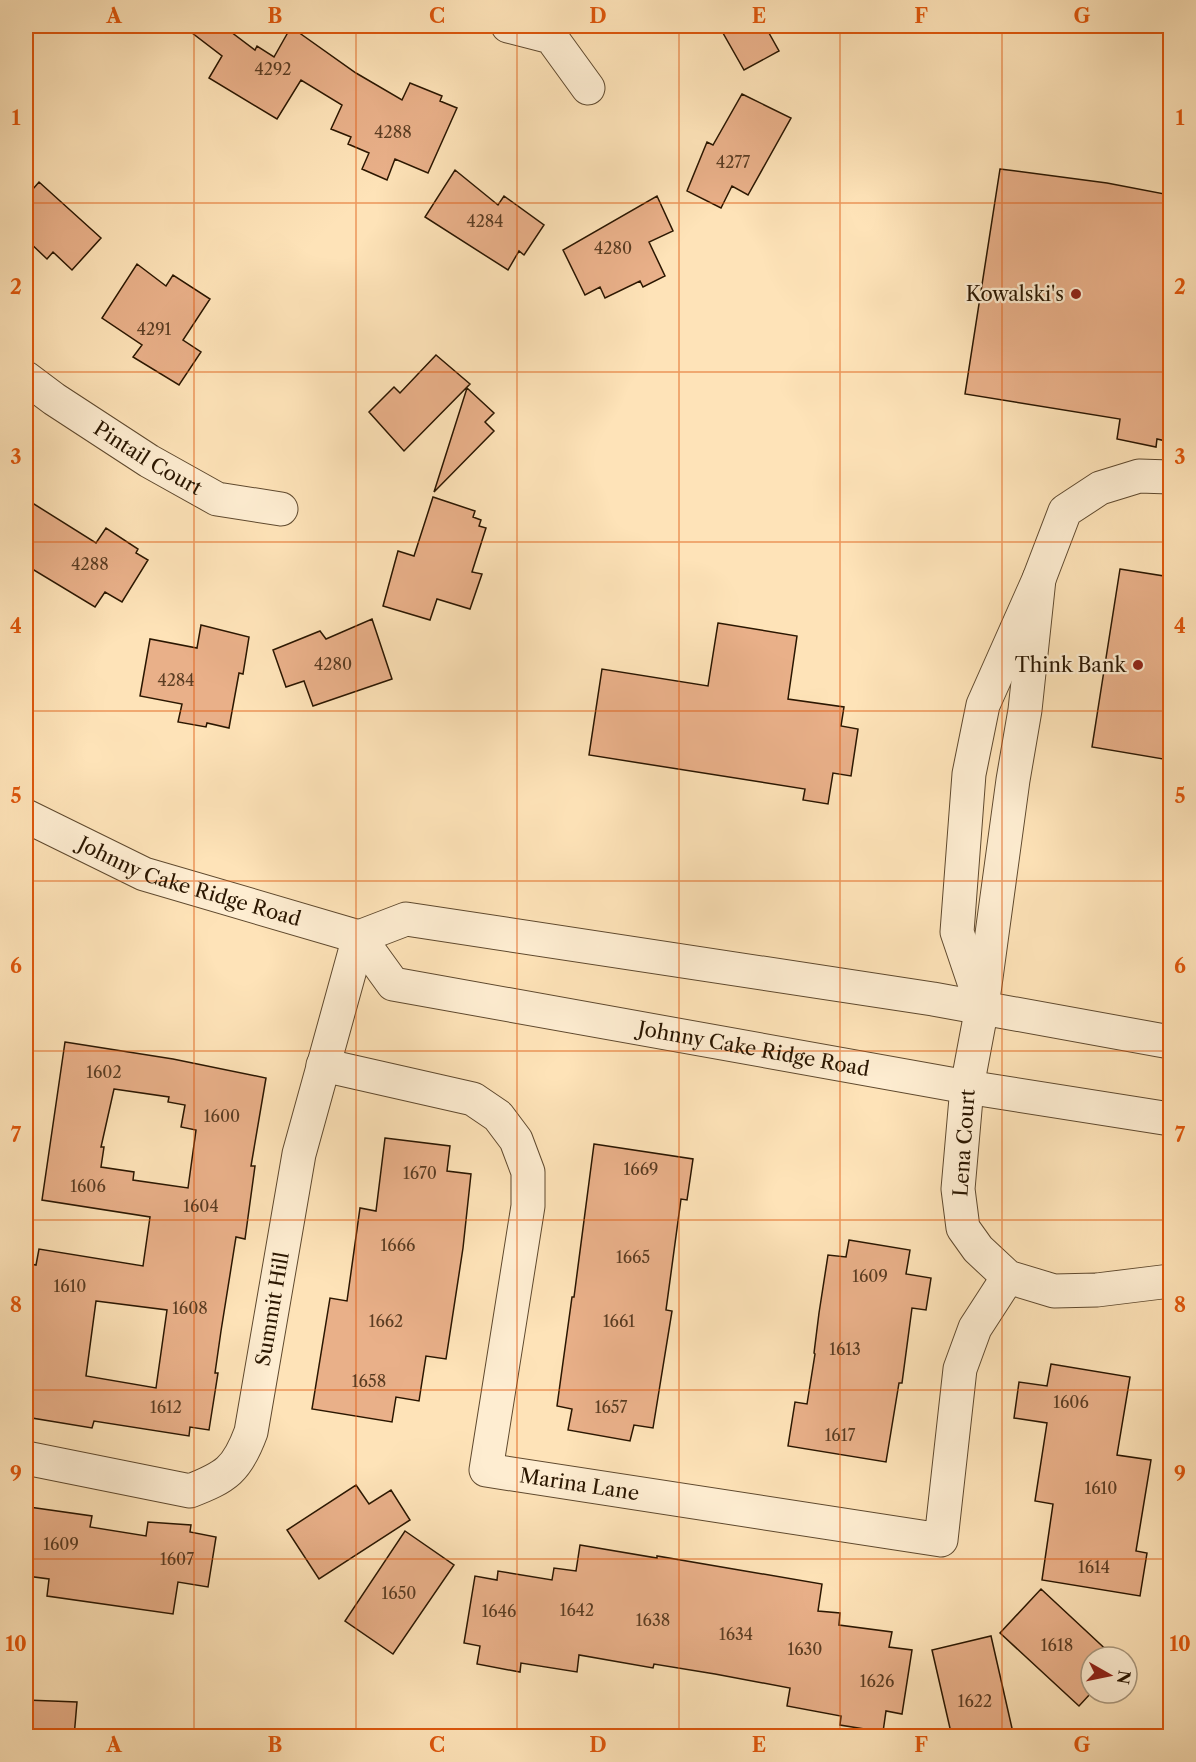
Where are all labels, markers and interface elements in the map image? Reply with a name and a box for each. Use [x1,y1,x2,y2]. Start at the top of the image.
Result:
text: A [105,4,122,28]
text: B [268,4,283,28]
text: C [429,4,445,28]
text: D [589,4,607,28]
text: E [752,4,766,28]
text: F [914,4,928,28]
text: G [1074,4,1091,28]
house number: 4292 [254,59,292,79]
text: 1 [12,106,21,130]
text: 1 [1176,106,1185,130]
house number: 4288 [374,122,412,142]
house number: 4277 [716,152,750,172]
house number: 4284 [466,211,504,231]
house number: 4280 [594,238,632,258]
text: 2 [10,275,22,299]
text: 2 [1174,275,1186,299]
place label: Kowalski's [966,282,1064,306]
marker: Kowalski's [1069,287,1083,301]
house number: 4291 [137,319,172,339]
street label: Pintail Court [89,416,206,500]
text: 3 [10,445,22,469]
text: 3 [1174,445,1186,469]
house number: 4288 [71,554,109,574]
text: 4 [10,614,22,638]
text: 4 [1174,614,1186,638]
place label: Think Bank [1015,653,1127,677]
house number: 4280 [314,654,352,674]
marker: Think Bank [1131,658,1145,672]
house number: 4284 [157,670,195,690]
text: 5 [10,784,22,808]
text: 5 [1174,784,1186,808]
street label: Johnny Cake Ridge Road [72,830,304,931]
text: 6 [10,954,22,978]
text: 6 [1174,954,1186,978]
street label: Johnny Cake Ridge Road [633,1016,871,1081]
house number: 1602 [86,1062,122,1082]
street label: Lena Court [948,1088,980,1198]
house number: 1600 [204,1106,240,1126]
text: 7 [11,1123,22,1147]
text: 7 [1175,1123,1186,1147]
house number: 1669 [624,1159,658,1179]
house number: 1670 [403,1163,437,1183]
house number: 1606 [70,1176,106,1196]
house number: 1604 [183,1196,219,1216]
house number: 1666 [381,1235,415,1255]
house number: 1665 [616,1247,650,1267]
street label: Summit Hill [251,1250,294,1368]
house number: 1609 [852,1266,888,1286]
house number: 1610 [54,1276,86,1296]
text: 8 [10,1293,22,1317]
text: 8 [1174,1293,1186,1317]
house number: 1608 [172,1298,208,1318]
house number: 1662 [369,1311,403,1331]
house number: 1661 [603,1311,635,1331]
house number: 1613 [829,1339,861,1359]
house number: 1658 [352,1371,386,1391]
house number: 1606 [1053,1392,1089,1412]
house number: 1612 [150,1397,182,1417]
house number: 1657 [595,1397,627,1417]
house number: 1617 [825,1425,855,1445]
text: 9 [10,1462,22,1486]
text: 9 [1174,1462,1186,1486]
street label: Marina Lane [518,1463,641,1505]
house number: 1610 [1085,1478,1117,1498]
house number: 1609 [43,1534,79,1554]
house number: 1607 [160,1549,194,1569]
house number: 1614 [1078,1557,1110,1577]
house number: 1650 [382,1583,416,1603]
house number: 1642 [560,1600,594,1620]
house number: 1646 [482,1601,516,1621]
house number: 1638 [636,1610,670,1630]
house number: 1634 [719,1624,753,1644]
text: 10 [5,1632,27,1656]
text: 10 [1169,1632,1191,1656]
house number: 1618 [1041,1635,1073,1655]
house number: 1630 [787,1639,823,1659]
north arrow [1079,1645,1139,1705]
text: N [1113,1669,1135,1686]
house number: 1626 [860,1671,894,1691]
house number: 1622 [958,1691,992,1711]
text: A [105,1733,122,1757]
text: B [268,1733,283,1757]
text: C [429,1733,445,1757]
text: D [589,1733,607,1757]
text: E [752,1733,766,1757]
text: F [914,1733,928,1757]
text: G [1074,1733,1091,1757]

